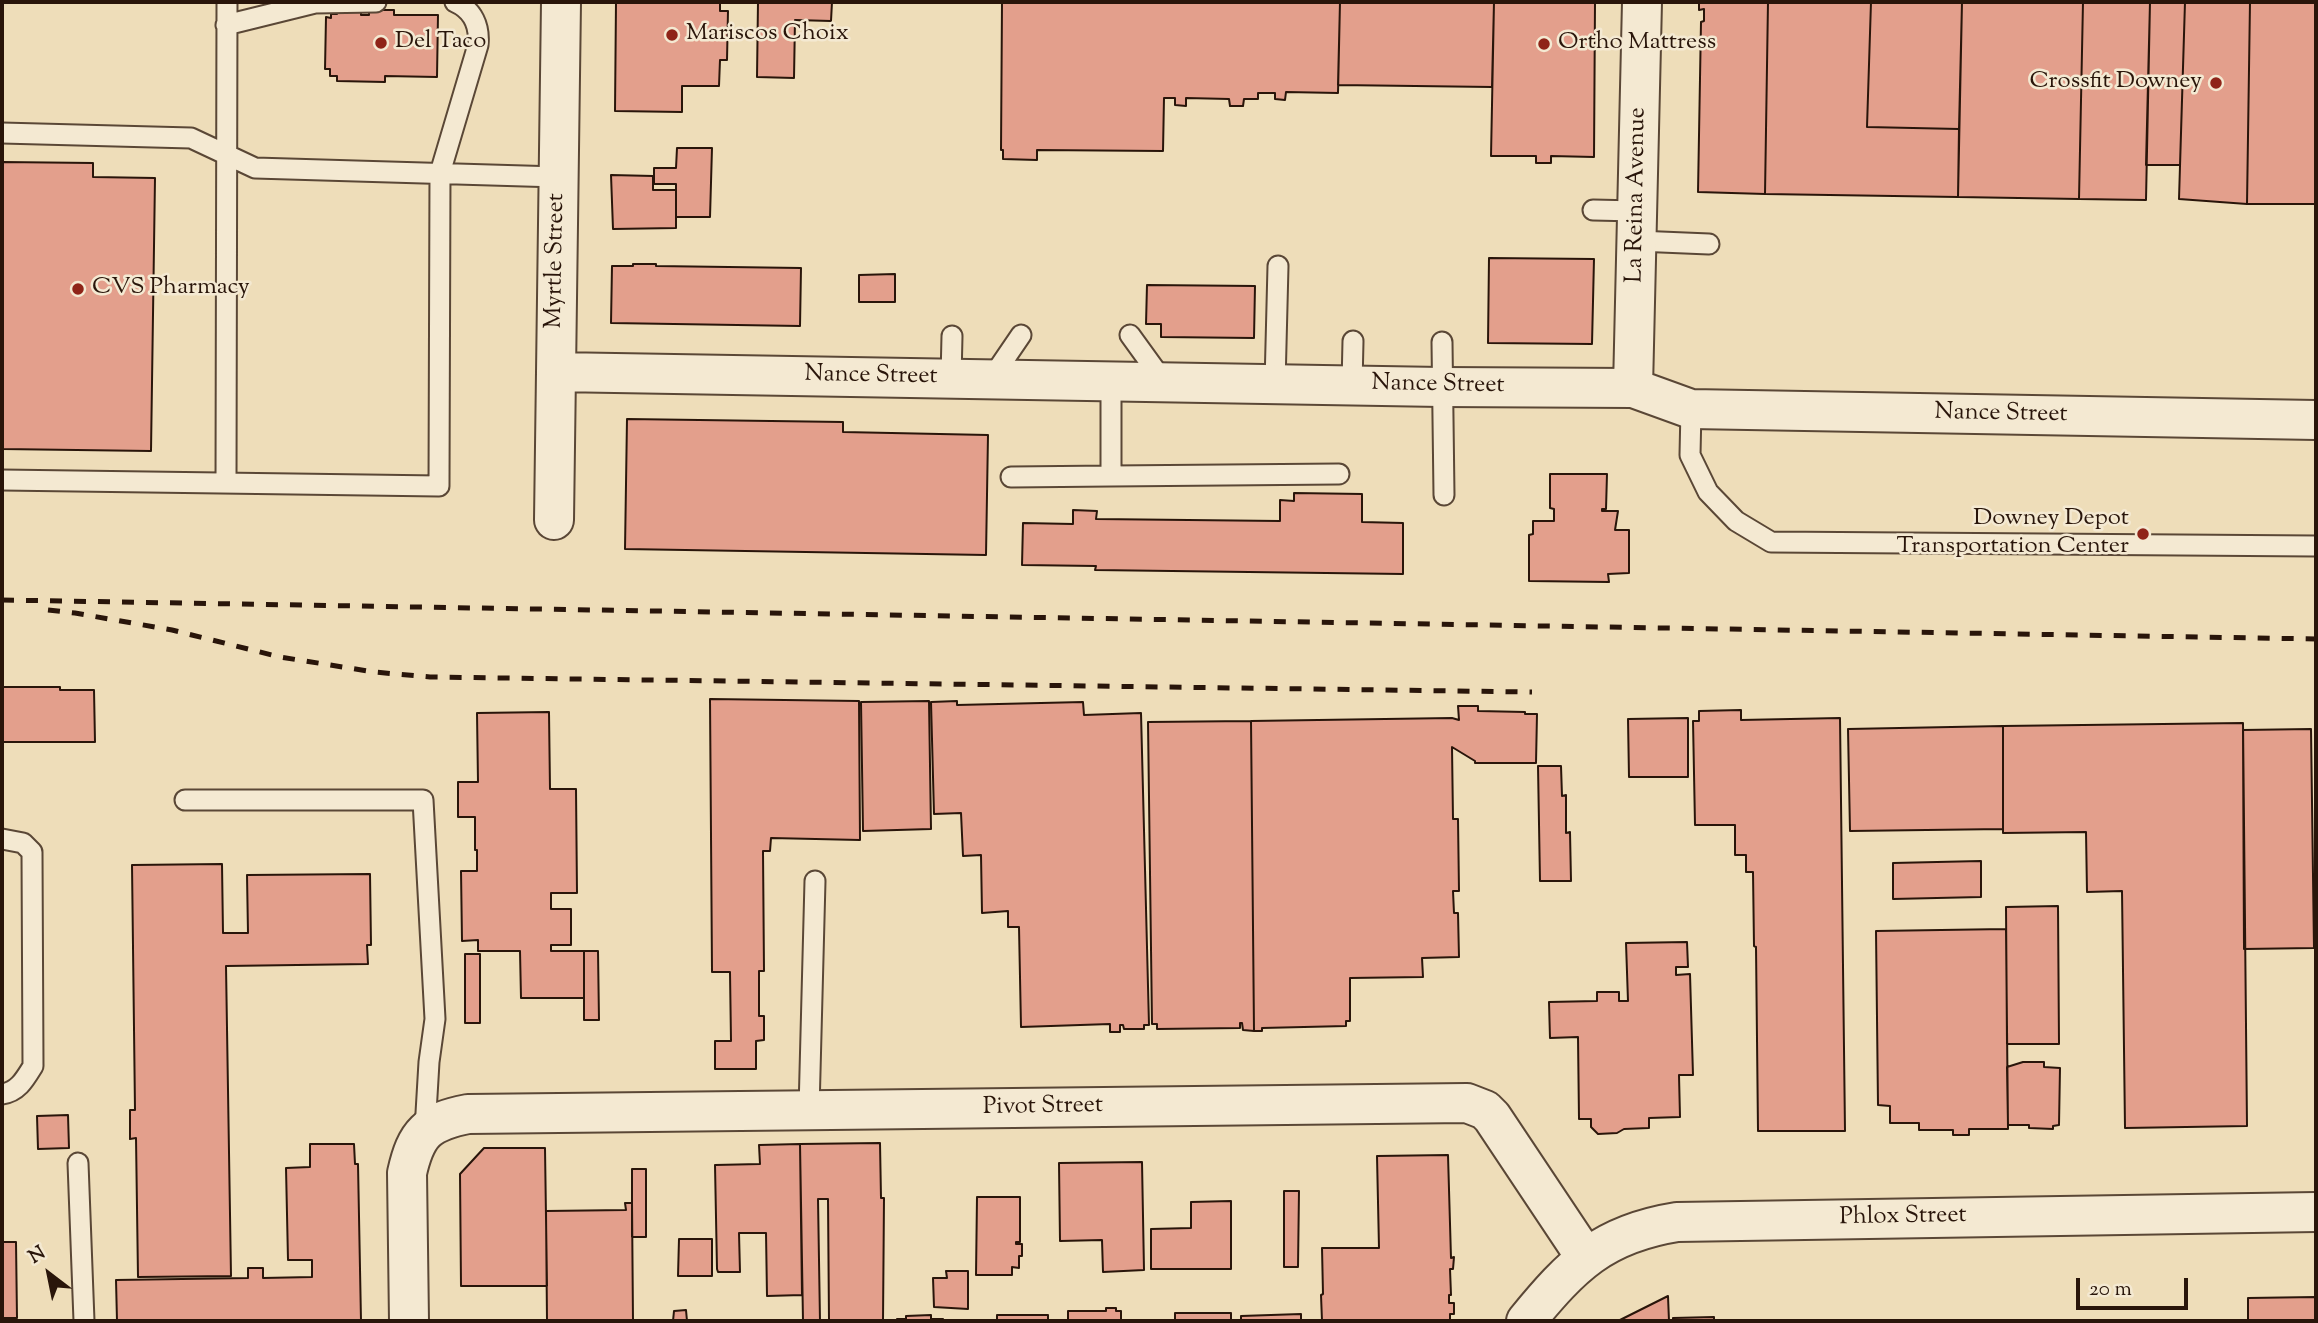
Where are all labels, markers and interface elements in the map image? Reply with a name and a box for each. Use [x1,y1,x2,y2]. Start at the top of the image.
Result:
place label: Mariscos Choix [686,21,849,49]
marker: Mariscos Choix [664,27,680,43]
place label: Del Taco [395,29,486,57]
place label: Ortho Mattress [1558,30,1716,58]
marker: Del Taco [373,35,389,51]
marker: Ortho Mattress [1536,36,1552,52]
place label: Crossfit Downey [2030,69,2202,97]
marker: Crossfit Downey [2208,75,2224,91]
street label: La Reina Avenue [1622,107,1654,283]
street label: Myrtle Street [541,193,573,329]
place label: CVS Pharmacy [92,275,250,303]
marker: CVS Pharmacy [70,281,86,297]
street label: Nance Street [804,361,938,393]
street label: Nance Street [1371,370,1505,402]
street label: Nance Street [1934,399,2068,431]
place label: Downey Depot Transportation Center [1897,506,2129,562]
marker: Downey Depot Transportation Center [2135,526,2151,542]
street label: Pivot Street [983,1093,1103,1123]
street label: Phlox Street [1839,1202,1967,1234]
north arrow [14,1239,84,1309]
text: N [24,1240,51,1271]
scale bar [2080,1264,2192,1308]
text: 20 m [2089,1275,2132,1305]

